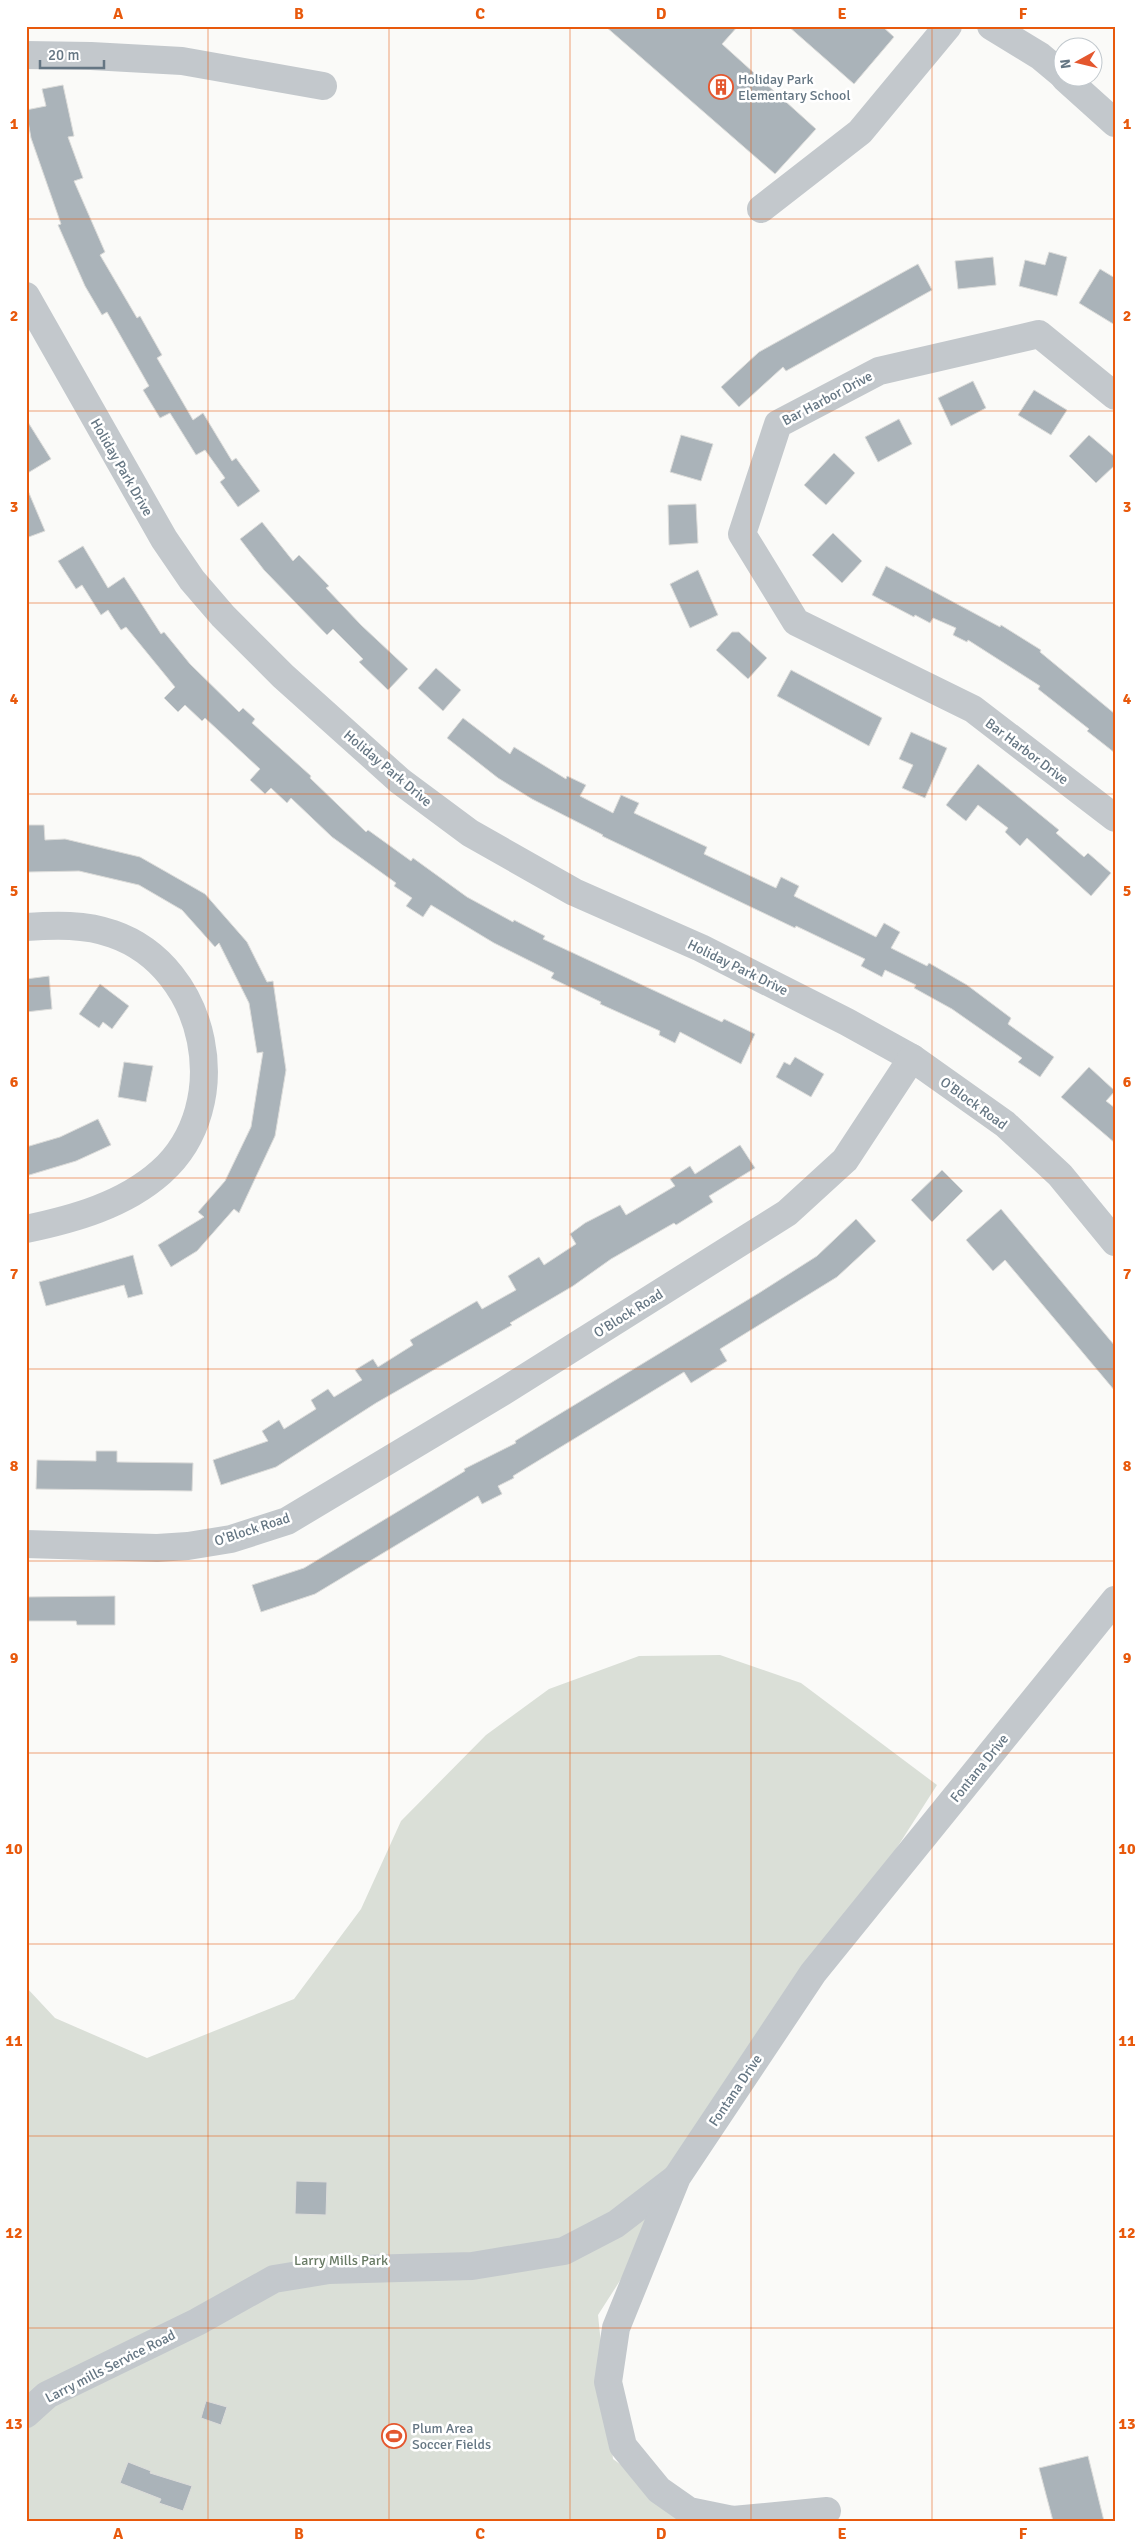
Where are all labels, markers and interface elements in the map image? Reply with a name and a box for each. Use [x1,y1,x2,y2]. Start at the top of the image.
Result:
text: A [113,4,124,24]
text: B [294,4,304,24]
text: C [475,4,485,24]
text: D [656,4,667,24]
text: E [837,4,847,24]
text: F [1019,4,1028,24]
scale bar [40,38,104,70]
north arrow [1054,38,1104,88]
text: 20 m [48,46,79,64]
text: N [1057,58,1075,70]
place label: Holiday Park Elementary School [738,71,851,104]
building icon: Holiday Park Elementary School [708,74,734,100]
text: 1 [10,114,19,134]
text: 1 [1123,114,1132,134]
text: 2 [10,306,18,326]
text: 2 [1123,306,1131,326]
street label: Bar Harbor Drive [779,368,875,429]
street label: Holiday Park Drive [87,415,156,519]
text: 3 [10,497,18,517]
text: 3 [1123,497,1131,517]
text: 4 [10,689,19,709]
text: 4 [1123,689,1132,709]
street label: Bar Harbor Drive [982,715,1072,788]
street label: Holiday Park Drive [340,727,435,810]
text: 5 [10,881,18,901]
text: 5 [1123,881,1131,901]
street label: Holiday Park Drive [685,936,791,999]
text: 6 [10,1072,19,1092]
text: 6 [1123,1072,1132,1092]
street label: O'Block Road [937,1073,1010,1133]
text: 7 [10,1264,19,1284]
text: 7 [1123,1264,1132,1284]
street label: O'Block Road [590,1285,666,1341]
text: 8 [10,1456,19,1476]
text: 8 [1123,1456,1132,1476]
street label: O'Block Road [212,1509,292,1550]
text: 9 [10,1648,19,1668]
text: 9 [1123,1648,1132,1668]
street label: Fontana Drive [947,1731,1012,1806]
text: 10 [5,1839,23,1859]
text: 10 [1118,1839,1136,1859]
text: 11 [5,2031,23,2051]
text: 11 [1118,2031,1136,2051]
street label: Fontana Drive [705,2051,766,2129]
text: 12 [5,2223,23,2243]
text: 12 [1118,2223,1136,2243]
park label: Larry Mills Park [294,2252,388,2269]
street label: Larry mills Service Road [42,2326,178,2407]
text: 13 [5,2414,23,2434]
text: 13 [1118,2414,1136,2434]
place label: Plum Area Soccer Fields [412,2420,491,2453]
sports icon: Plum Area Soccer Fields [381,2423,407,2449]
text: A [113,2524,124,2544]
text: B [294,2524,304,2544]
text: C [475,2524,485,2544]
text: D [656,2524,667,2544]
text: E [837,2524,847,2544]
text: F [1019,2524,1028,2544]

